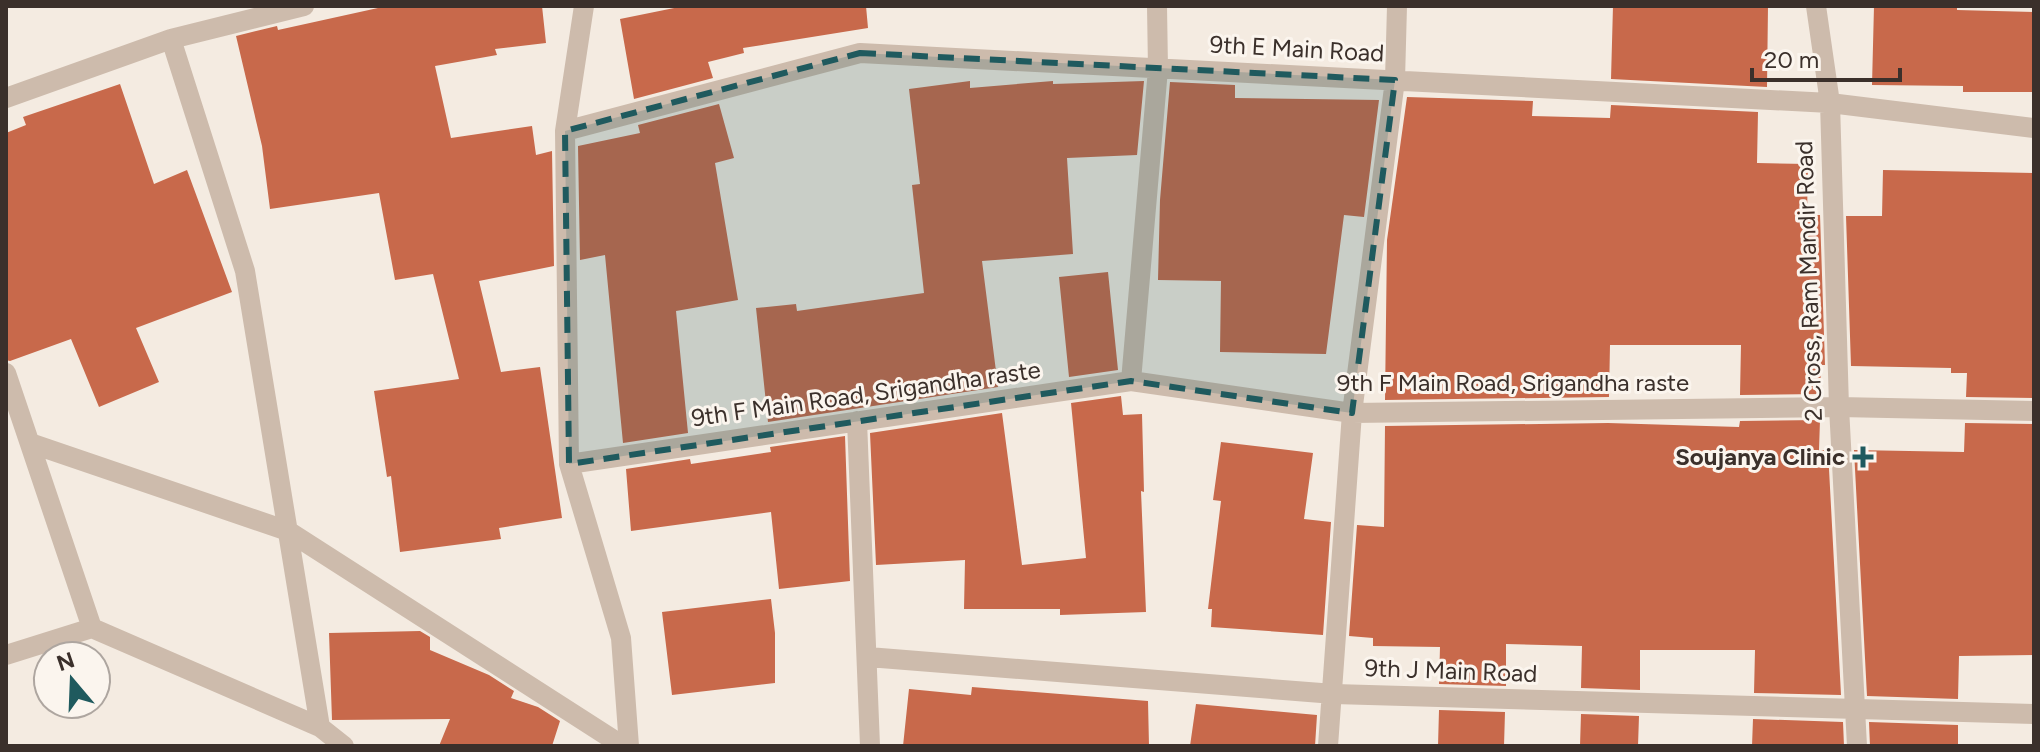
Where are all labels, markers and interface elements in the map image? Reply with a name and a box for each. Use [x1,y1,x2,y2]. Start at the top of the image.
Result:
street label: 9th E Main Road [1209,29,1385,68]
scale bar [1752,32,1900,82]
text: 20 m [1764,45,1819,74]
street label: 2 Cross, Ram Mandir Road [1789,140,1828,422]
street label: 9th F Main Road, Srigandha raste [689,355,1042,432]
street label: 9th F Main Road, Srigandha raste [1337,368,1689,397]
place label: Soujanya Clinic [1675,442,1845,471]
marker: Soujanya Clinic [1852,446,1874,468]
north arrow [32,640,112,720]
text: N [53,646,78,677]
street label: 9th J Main Road [1364,653,1538,688]

